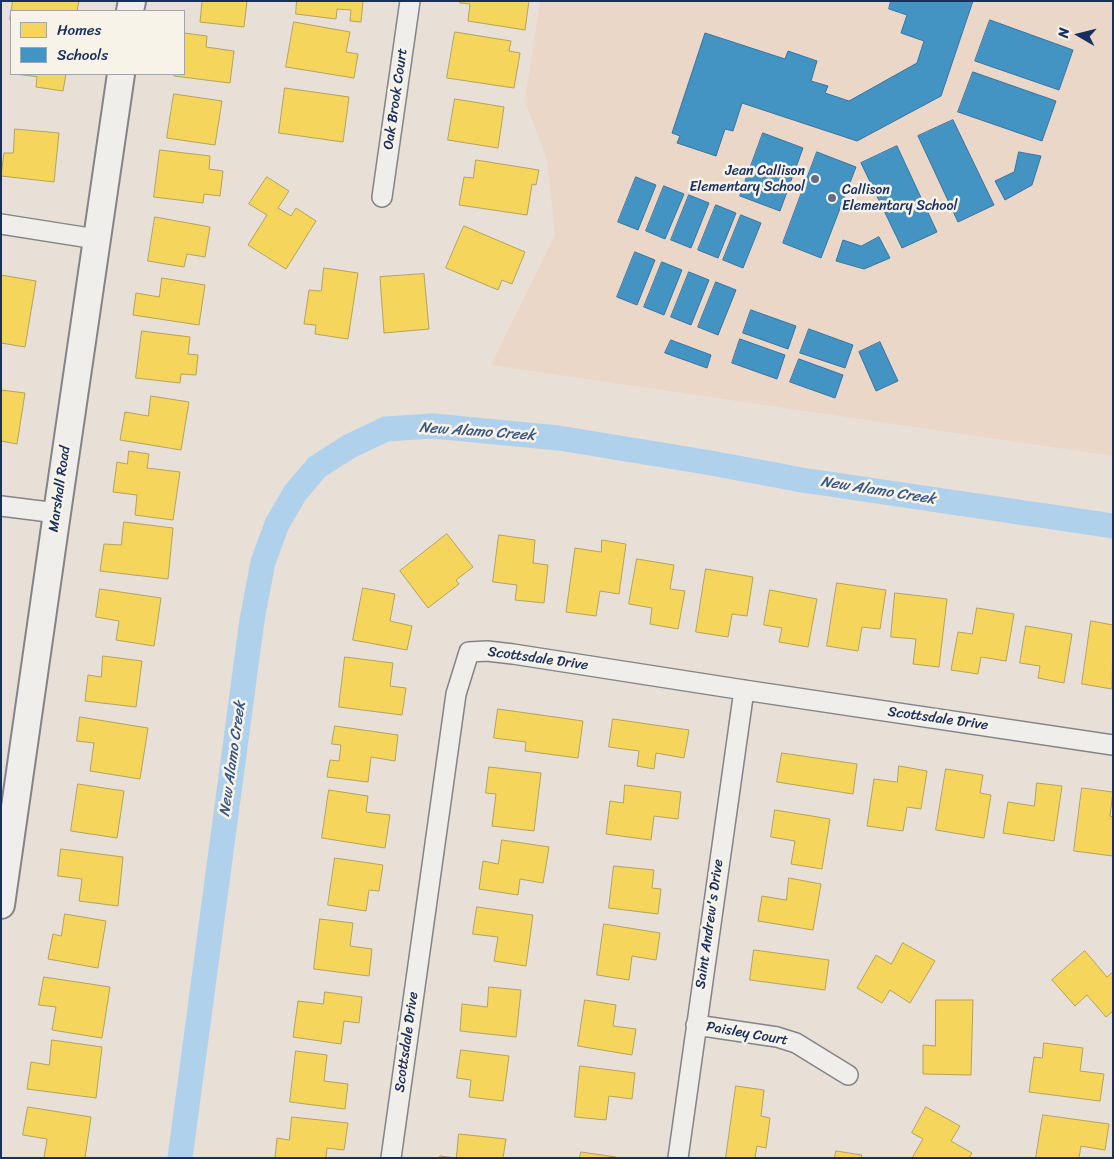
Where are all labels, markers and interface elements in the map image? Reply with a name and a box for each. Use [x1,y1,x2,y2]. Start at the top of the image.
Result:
legend [10,10,185,75]
north arrow [1054,10,1104,60]
text: Homes [57,17,101,43]
text: N [1051,26,1077,39]
text: Schools [57,42,108,68]
street label: Oak Brook Court [381,47,411,151]
place label: Jean Callison Elementary School [689,163,805,196]
marker: Jean Callison Elementary School [809,173,821,185]
place label: Callison Elementary School [842,182,958,214]
marker: Callison Elementary School [826,192,838,204]
water label: New Alamo Creek [419,419,535,445]
street label: Marshall Road [46,445,74,533]
water label: New Alamo Creek [819,473,937,509]
street label: Scottsdale Drive [487,644,589,674]
water label: New Alamo Creek [216,700,250,818]
street label: Scottsdale Drive [887,704,989,734]
street label: Saint Andrew's Drive [693,858,727,990]
street label: Scottsdale Drive [392,991,422,1093]
street label: Paisley Court [705,1019,789,1049]

